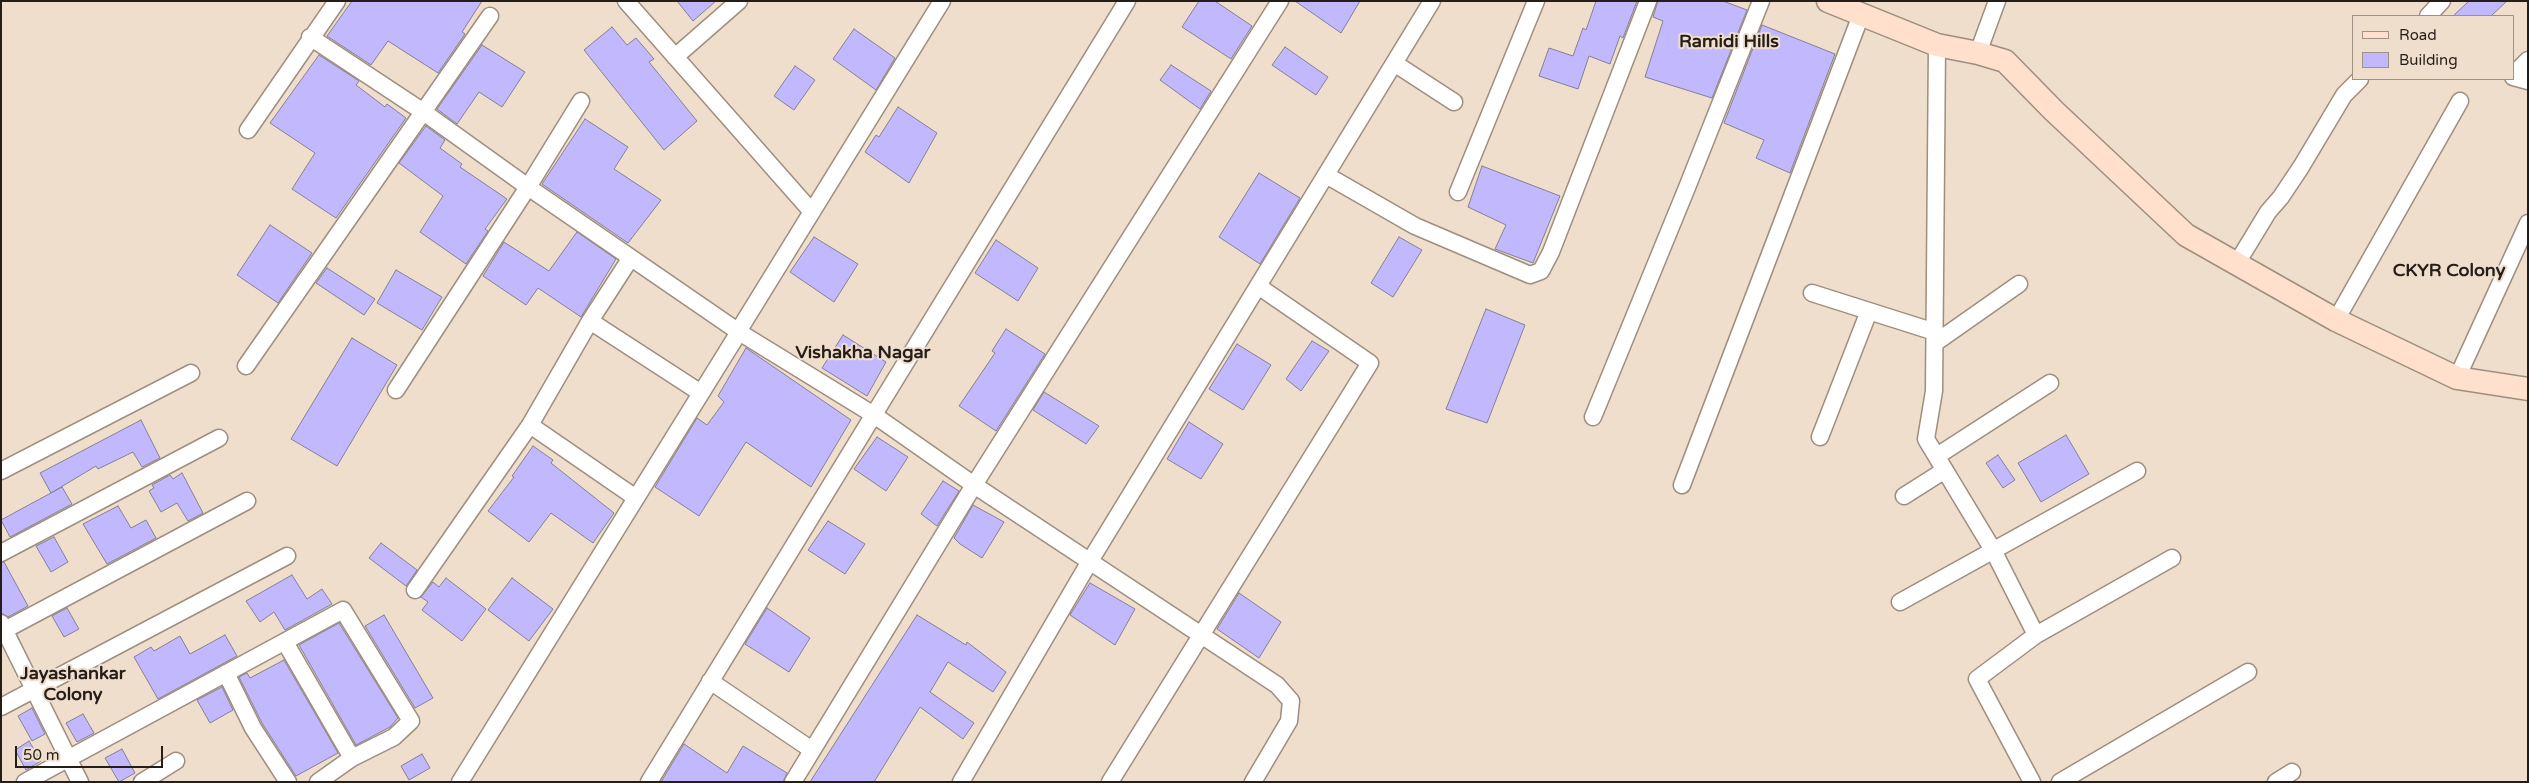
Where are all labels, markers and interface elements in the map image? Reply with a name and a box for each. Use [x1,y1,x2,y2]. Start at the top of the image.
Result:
legend [2352,15,2514,80]
text: Road [2399,26,2437,44]
district label: Ramidi Hills [1679,31,1779,53]
text: Building [2399,51,2458,69]
district label: CKYR Colony [2393,260,2505,282]
district label: Vishakha Nagar [795,342,931,364]
district label: Jayashankar Colony [20,663,126,706]
scale bar [18,736,165,768]
text: 50 m [23,746,60,764]

